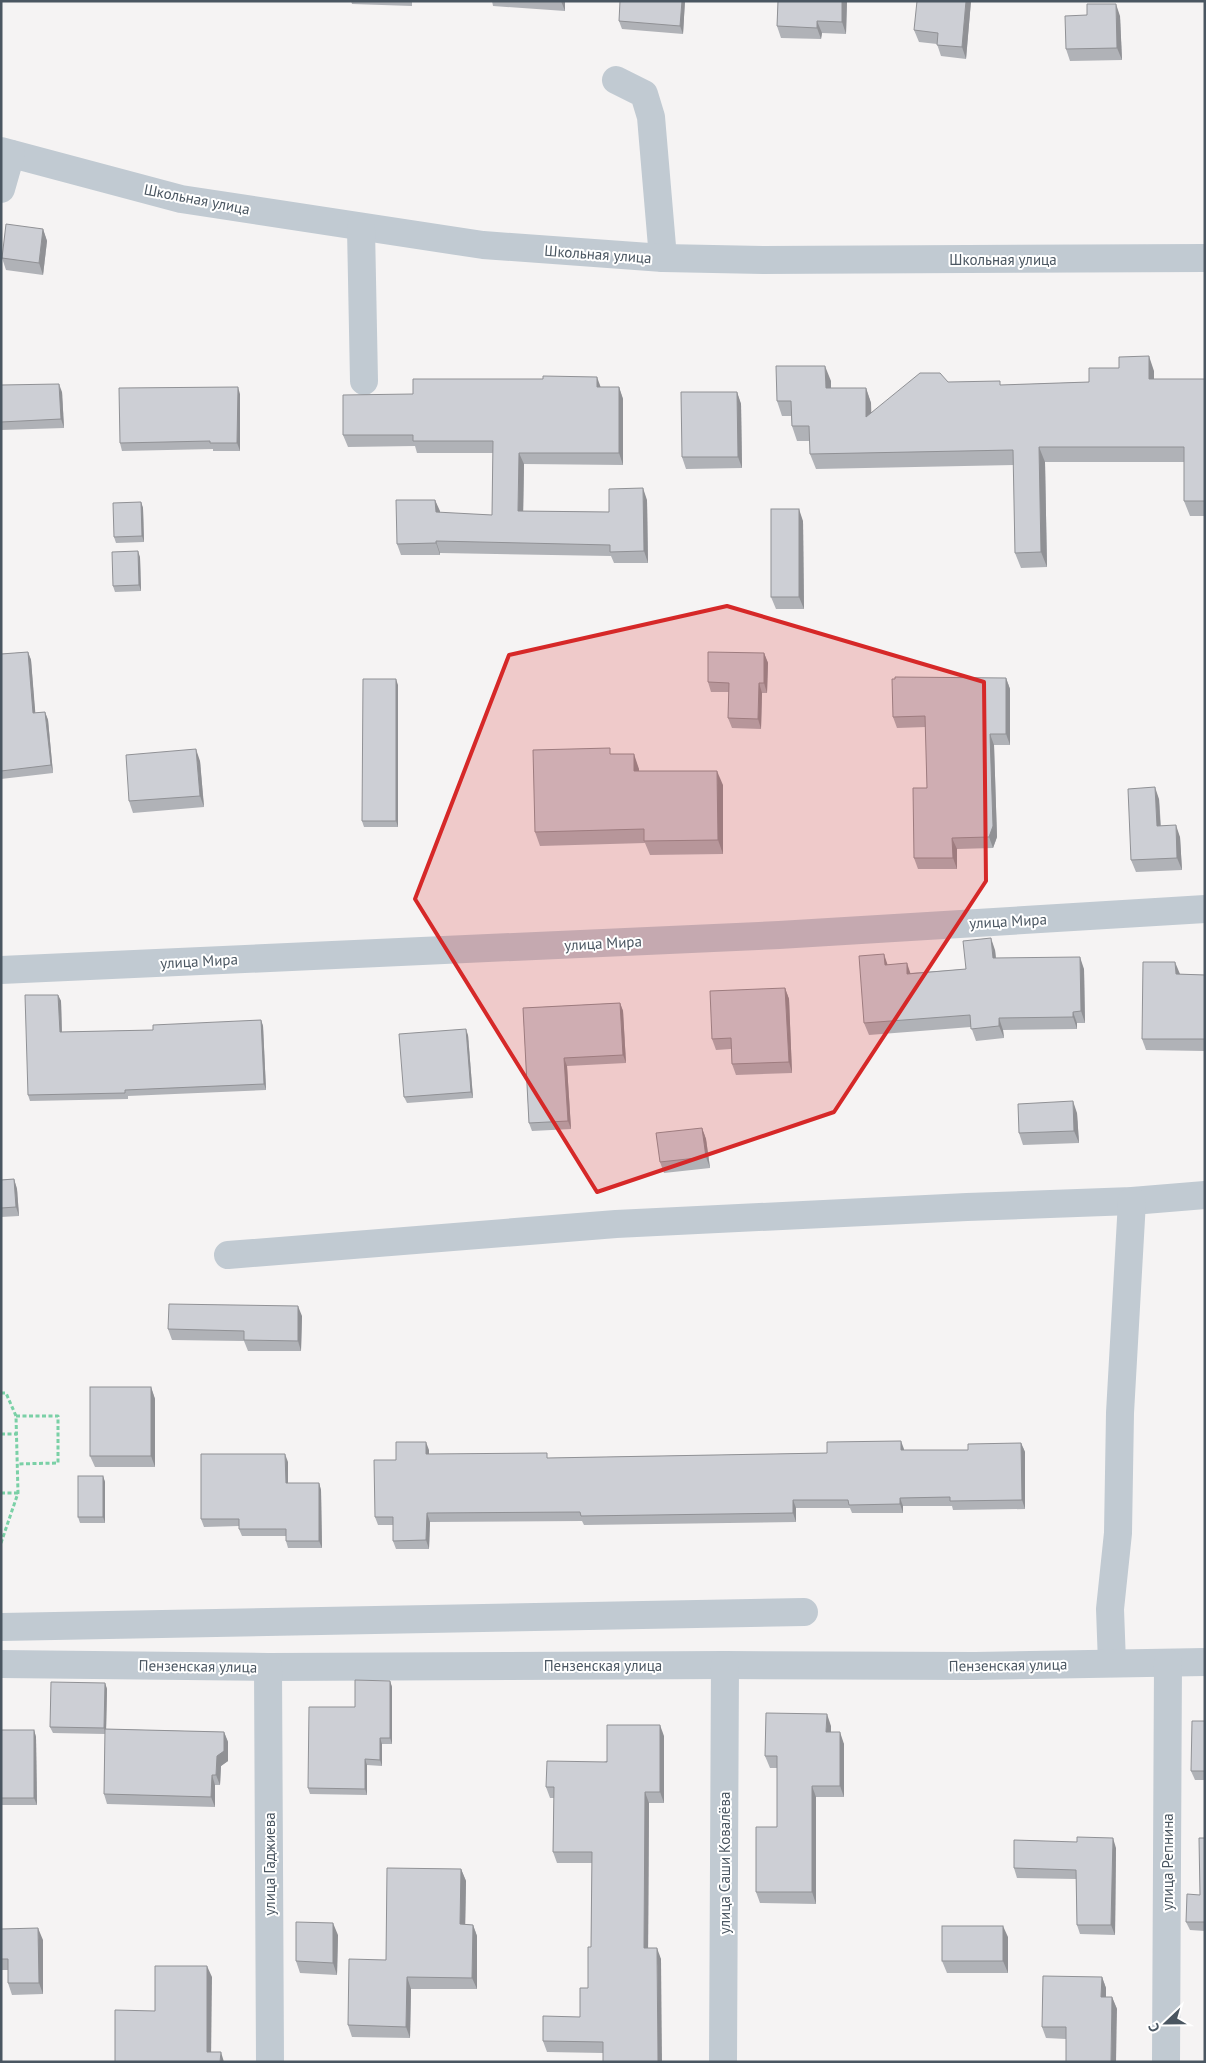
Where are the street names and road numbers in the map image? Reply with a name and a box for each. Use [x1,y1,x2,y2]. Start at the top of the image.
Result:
street label: Школьная улица [142,179,252,219]
street label: Школьная улица [544,241,652,267]
street label: Школьная улица [949,250,1057,269]
street label: улица Мира [969,909,1047,933]
street label: улица Мира [564,931,642,955]
street label: улица Мира [160,949,238,973]
street label: Пензенская улица [949,1654,1067,1676]
street label: Пензенская улица [139,1655,257,1677]
street label: Пензенская улица [544,1656,662,1675]
street label: улица Саши Ковалёва [715,1792,734,1934]
street label: улица Гаджиева [260,1812,279,1916]
street label: улица Репнина [1158,1813,1177,1911]

